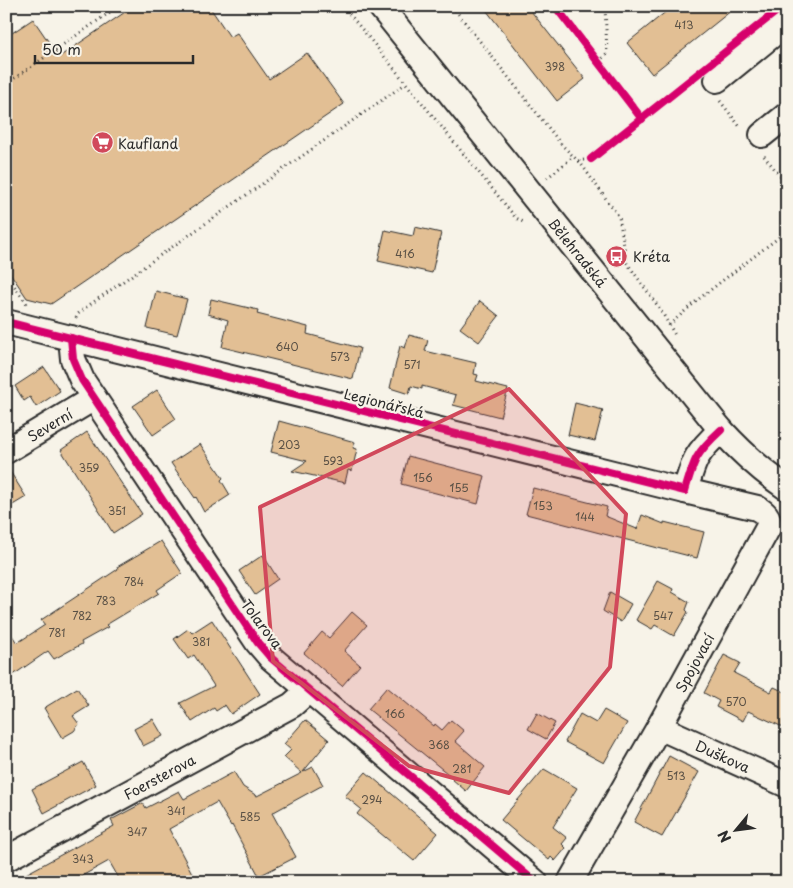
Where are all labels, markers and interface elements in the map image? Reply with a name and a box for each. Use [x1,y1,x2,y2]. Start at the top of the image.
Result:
house number: 413 [674,16,694,33]
scale bar [35,32,192,64]
text: 50 m [42,37,81,60]
house number: 398 [545,58,565,75]
supermarket icon: Kaufland [90,131,114,155]
place label: Kaufland [118,133,179,154]
street label: Bělehradská [544,213,612,291]
bus stop icon: Kréta [605,244,629,268]
house number: 416 [395,245,415,262]
place label: Kréta [633,246,670,267]
house number: 640 [275,338,299,355]
house number: 573 [330,348,350,365]
house number: 571 [403,356,421,373]
street label: Legionářská [342,383,427,423]
street label: Severní [23,403,76,446]
house number: 203 [278,436,300,453]
house number: 593 [323,452,343,469]
house number: 359 [79,459,99,476]
house number: 156 [413,469,433,486]
house number: 155 [449,479,469,496]
house number: 153 [533,497,553,514]
house number: 351 [108,502,126,519]
house number: 144 [575,508,595,525]
house number: 784 [124,573,144,590]
house number: 783 [96,592,116,609]
street label: Tolarova [236,595,288,654]
house number: 782 [72,607,92,624]
house number: 547 [653,607,673,624]
house number: 781 [49,624,65,641]
street label: Spojovací [670,630,719,696]
house number: 381 [192,633,210,650]
house number: 570 [726,693,746,710]
house number: 166 [385,705,405,722]
street label: Duškova [692,734,754,778]
house number: 368 [428,736,450,753]
street label: Foersterova [120,748,199,804]
house number: 281 [452,760,472,777]
house number: 513 [666,767,686,784]
house number: 294 [361,791,383,808]
house number: 341 [167,802,185,819]
north arrow [710,806,760,856]
house number: 585 [239,808,261,825]
house number: 347 [127,823,147,840]
text: N [712,827,736,846]
house number: 343 [72,850,94,867]

